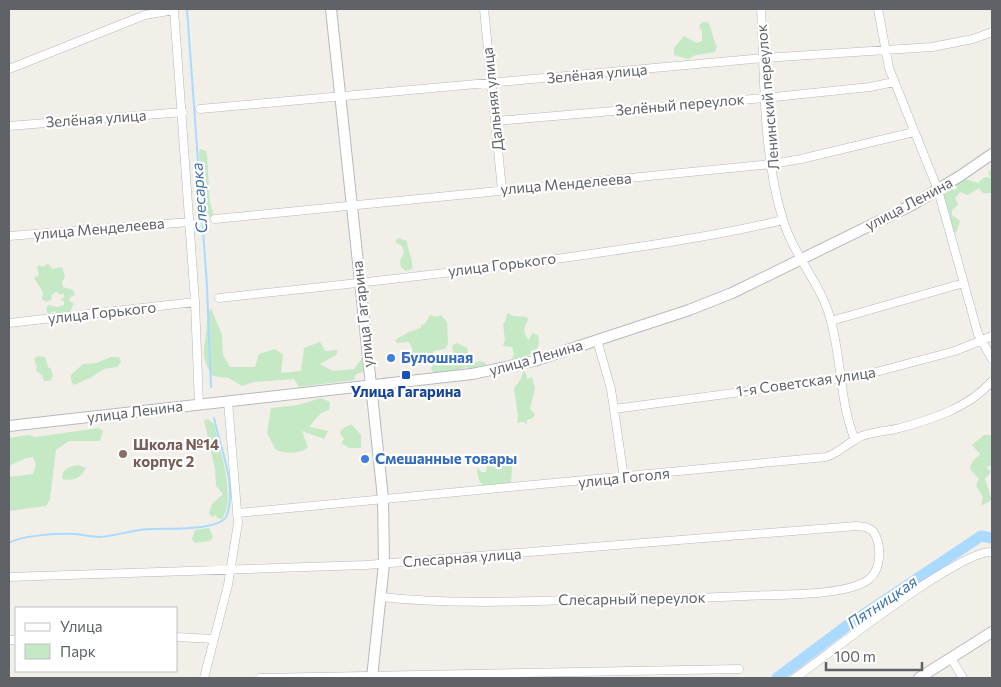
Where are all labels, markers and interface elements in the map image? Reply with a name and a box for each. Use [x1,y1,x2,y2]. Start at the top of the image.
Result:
street label: Ленинский переулок [752,23,782,171]
street label: Дальняя улица [478,46,506,152]
street label: Зелёная улица [546,60,648,86]
street label: Зелёный переулок [614,89,745,119]
street label: Зелёная улица [45,105,147,131]
water label: Слесарка [187,162,210,234]
street label: улица Менделеева [500,168,632,198]
street label: улица Ленина [862,173,955,234]
street label: улица Менделеева [33,213,165,243]
street label: улица Горького [447,248,557,280]
street label: улица Гагарина [347,260,377,368]
street label: улица Горького [47,297,157,327]
street label: улица Ленина [487,335,585,379]
place label: Булошная [401,348,473,366]
marker: Булошная [385,352,397,364]
street label: 1-я Советская улица [735,362,877,400]
marker: Улица Гагарина [400,369,412,381]
place label: Улица Гагарина [351,382,461,400]
street label: улица Ленина [86,396,184,426]
place label: Школа №14 корпус 2 [133,435,219,470]
marker: Школа №14 корпус 2 [117,448,129,460]
place label: Смешанные товары [375,449,517,467]
marker: Смешанные товары [359,453,371,465]
street label: улица Гоголя [577,463,671,491]
street label: Слесарная улица [402,544,522,570]
water label: Пятницкая [843,571,920,632]
street label: Слесарный переулок [558,588,706,608]
legend [15,607,178,672]
text: Улица [60,617,102,635]
scale bar [826,640,922,672]
text: Парк [60,642,96,660]
text: 100 m [834,647,876,665]

